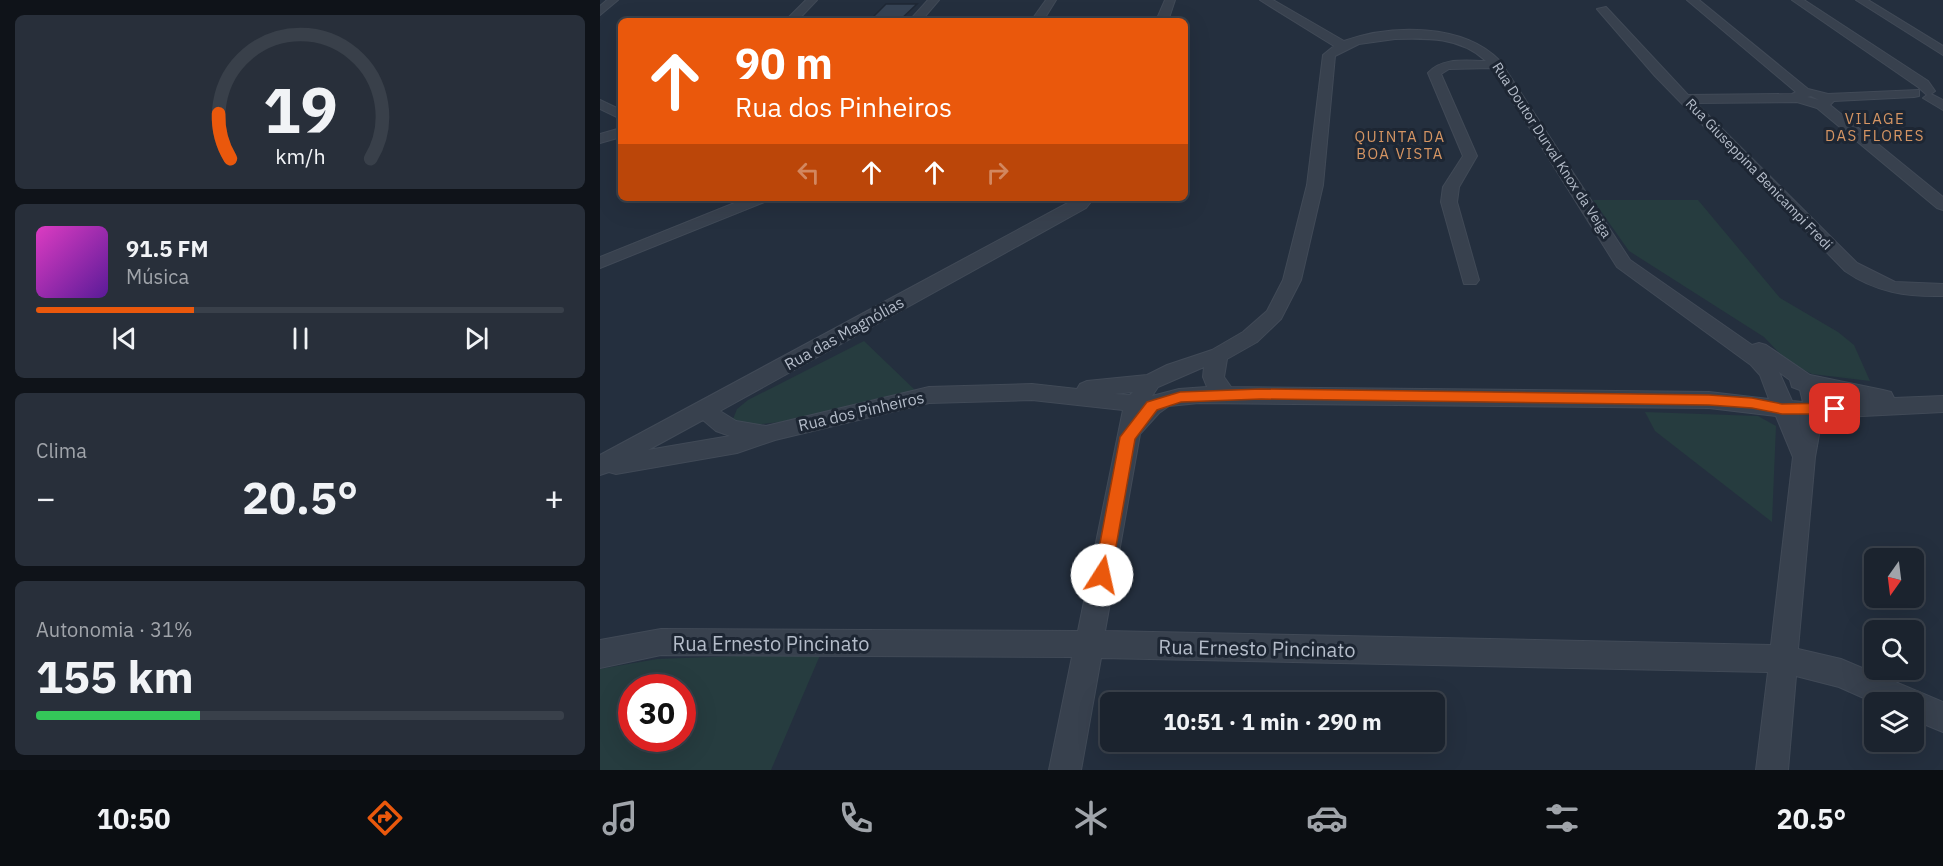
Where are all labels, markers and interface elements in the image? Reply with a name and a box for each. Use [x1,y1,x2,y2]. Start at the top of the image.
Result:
text: 90 m [735,36,833,91]
icon: ahead [636,42,714,120]
street label: Rua Doutor Durval Knox da Veiga [1488,59,1616,242]
text: 19 [263,69,337,150]
text: Rua dos Pinheiros [735,89,952,124]
street label: Rua Giuseppina Benicampi Fredi [1682,94,1836,254]
district label: VILAGE DAS FLORES [1825,109,1925,145]
district label: QUINTA DA BOA VISTA [1354,127,1446,163]
text: km/h [275,142,325,170]
icon: left [792,156,825,189]
icon: ahead [855,156,888,189]
icon: ahead [918,156,951,189]
icon: right [981,156,1014,189]
text: 91.5 FM [126,234,209,263]
text: Música [126,263,189,290]
street label: Rua das Magnólias [781,292,907,374]
icon: previous [108,322,141,355]
icon: pause [284,322,317,355]
icon: next [460,322,493,355]
pin [1809,383,1860,434]
street label: Rua dos Pinheiros [796,387,926,435]
icon: arrive [1818,392,1851,425]
text: Clima [36,437,87,464]
text: 20.5° [242,468,358,526]
text: − [36,476,56,519]
text: + [544,476,564,519]
position arrow [1070,543,1134,607]
north arrow [1864,548,1924,608]
map controls [1864,548,1924,752]
text: Autonomia · 31% [36,616,193,643]
button: search [1864,620,1924,680]
street label: Rua Ernesto Pincinato [672,630,870,657]
street label: Rua Ernesto Pincinato [1158,633,1356,663]
text: 155 km [36,647,194,705]
speed limit sign: 30 [618,674,696,752]
button: layers [1864,692,1924,752]
text: 10:51 · 1 min · 290 m [1163,707,1382,736]
icon: directions [364,797,406,839]
icon: music [599,797,641,839]
icon: phone [835,797,877,839]
icon: climate [1070,797,1112,839]
icon: car [1306,797,1348,839]
icon: filters [1541,797,1583,839]
text: 10:50 [97,801,170,836]
text: 20.5° [1777,801,1846,836]

